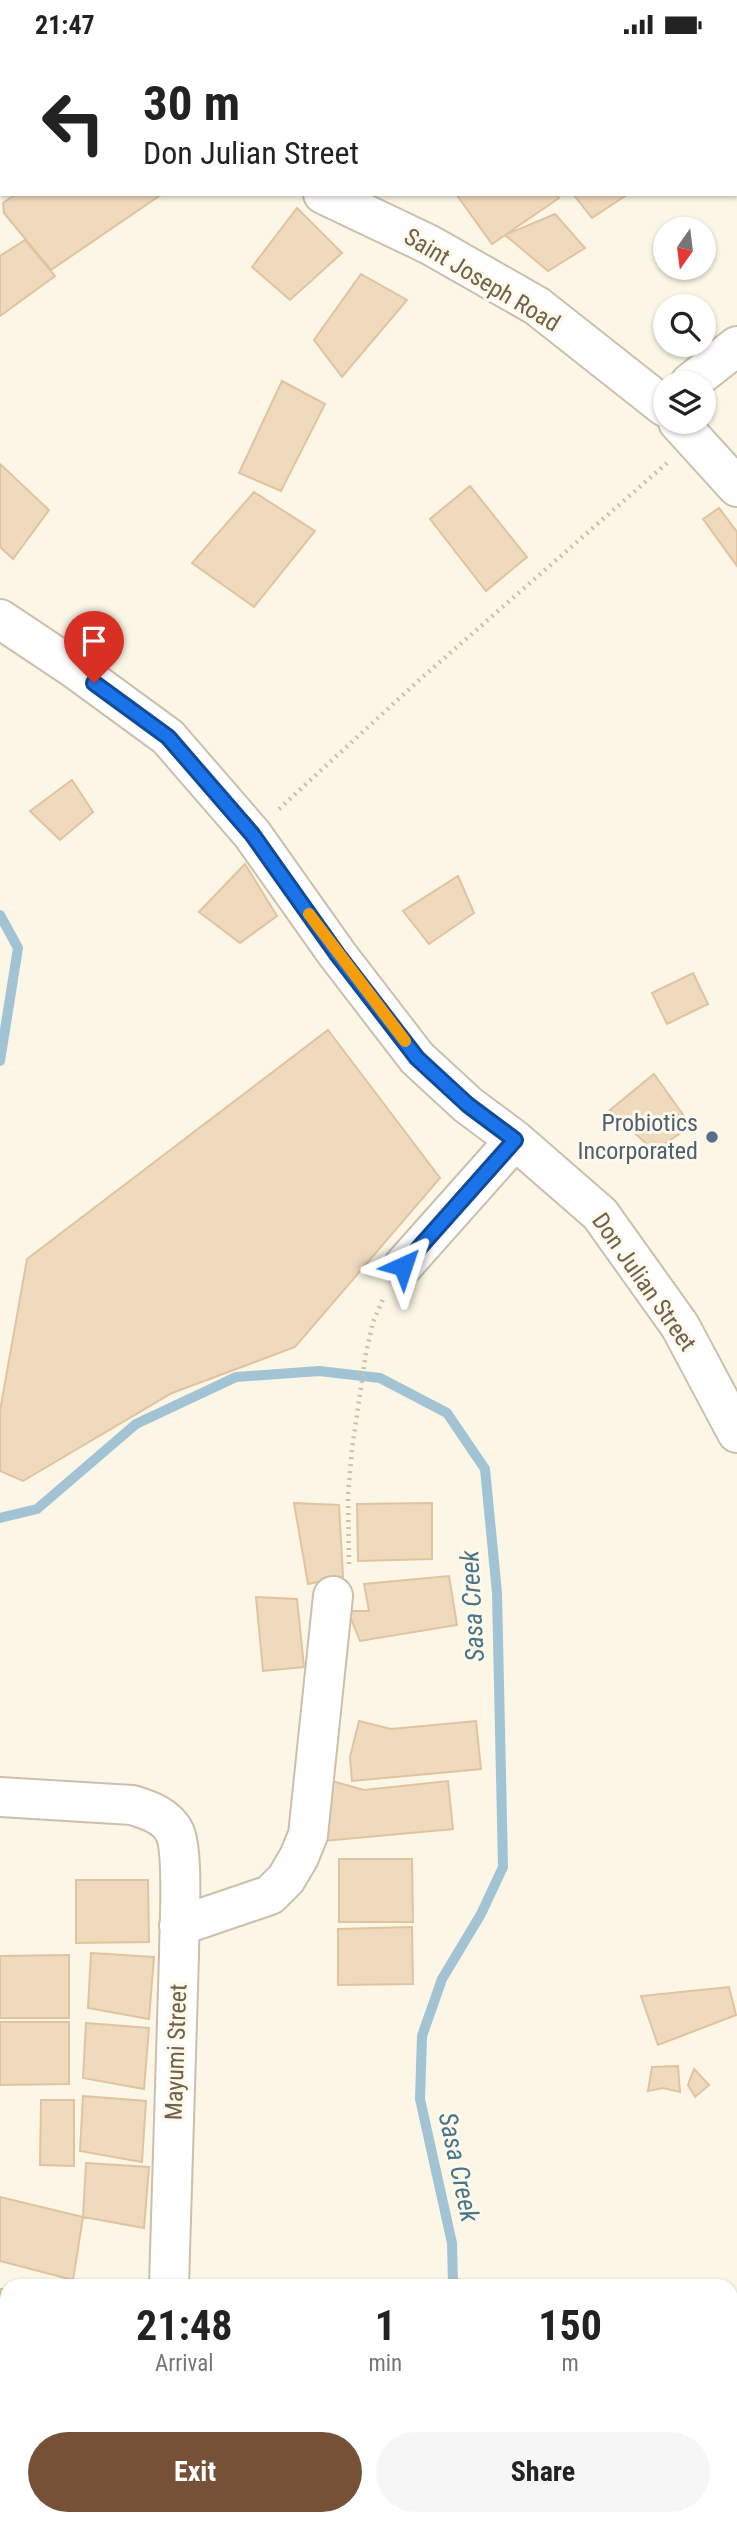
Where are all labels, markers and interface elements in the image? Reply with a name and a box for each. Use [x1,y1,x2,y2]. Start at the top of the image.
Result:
text: 21:47 [35,10,95,40]
text: 30 m [143,75,240,132]
icon: left [28,77,119,168]
text: Don Julian Street [143,134,359,172]
north arrow [653,217,716,280]
map controls [653,217,716,434]
street label: Saint Joseph Road [399,223,565,337]
button: search [653,294,716,357]
button: layers [653,371,716,434]
pin [64,611,124,683]
icon: arrive [75,622,113,660]
place label: Probiotics Incorporated [577,1109,698,1165]
marker: Probiotics Incorporated [704,1129,720,1145]
street label: Don Julian Street [586,1208,702,1356]
position arrow [366,1229,440,1303]
water label: Sasa Creek [454,1549,490,1662]
street label: Mayumi Street [160,1983,192,2121]
water label: Sasa Creek [433,2109,485,2225]
text: 21:48 [136,2301,232,2350]
text: 1 [375,2301,396,2350]
text: 150 [538,2301,602,2350]
text: Arrival [155,2350,213,2377]
text: min [368,2350,402,2377]
text: m [561,2350,579,2377]
button: Exit [28,2432,362,2512]
button: Share [376,2432,710,2512]

